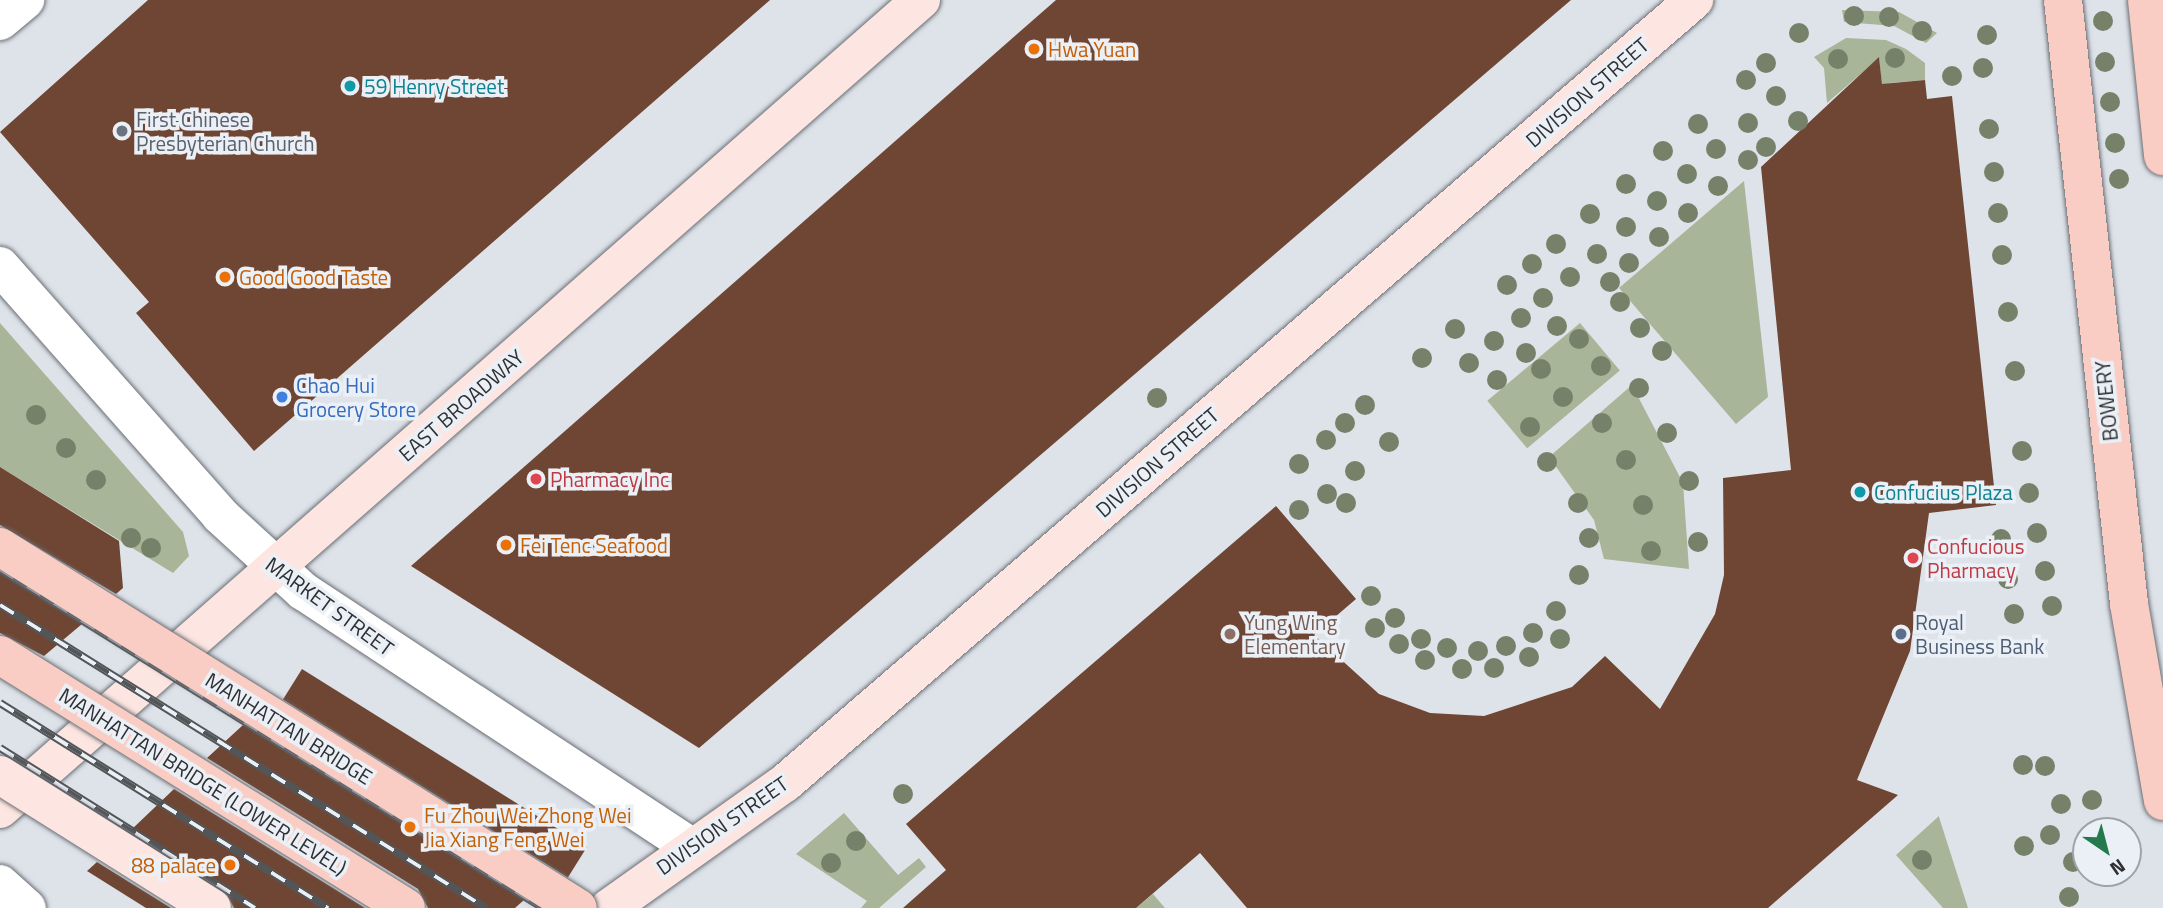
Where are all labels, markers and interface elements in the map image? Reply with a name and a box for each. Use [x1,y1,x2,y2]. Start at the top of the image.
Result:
street label: DIVISION STREET [1520,32,1654,152]
place label: Hwa Yuan [1048,36,1136,62]
marker: Hwa Yuan [1026,41,1042,57]
place label: 59 Henry Street [364,73,504,99]
marker: 59 Henry Street [342,78,358,94]
place label: First Chinese Presbyterian Church [136,106,314,156]
marker: First Chinese Presbyterian Church [114,123,130,139]
place label: Good Good Taste [239,264,388,290]
marker: Good Good Taste [217,269,233,285]
street label: EAST BROADWAY [393,344,529,466]
street label: BOWERY [2089,360,2123,442]
place label: Chao Hui Grocery Store [296,372,416,422]
marker: Chao Hui Grocery Store [274,389,290,405]
street label: DIVISION STREET [1090,402,1224,522]
place label: Pharmacy Inc [550,466,669,492]
marker: Pharmacy Inc [528,471,544,487]
place label: Confucius Plaza [1874,479,2013,505]
marker: Confucius Plaza [1852,484,1868,500]
place label: Fei Tenc Seafood [520,532,668,558]
place label: Confucious Pharmacy [1927,533,2024,583]
marker: Fei Tenc Seafood [498,537,514,553]
marker: Confucious Pharmacy [1905,550,1921,566]
street label: MARKET STREET [261,551,399,661]
place label: Yung Wing Elementary [1244,609,1346,659]
place label: Royal Business Bank [1915,609,2044,659]
marker: Yung Wing Elementary [1222,626,1238,642]
marker: Royal Business Bank [1893,626,1909,642]
street label: MANHATTAN BRIDGE [201,667,377,789]
street label: MANHATTAN BRIDGE (LOWER LEVEL) [55,682,351,880]
street label: DIVISION STREET [651,770,793,880]
place label: Fu Zhou Wei Zhong Wei Jia Xiang Feng Wei [424,802,632,852]
north arrow [2072,817,2142,887]
marker: Fu Zhou Wei Zhong Wei Jia Xiang Feng Wei [402,819,418,835]
place label: 88 palace [131,852,216,878]
text: N [2104,852,2132,884]
marker: 88 palace [222,857,238,873]

